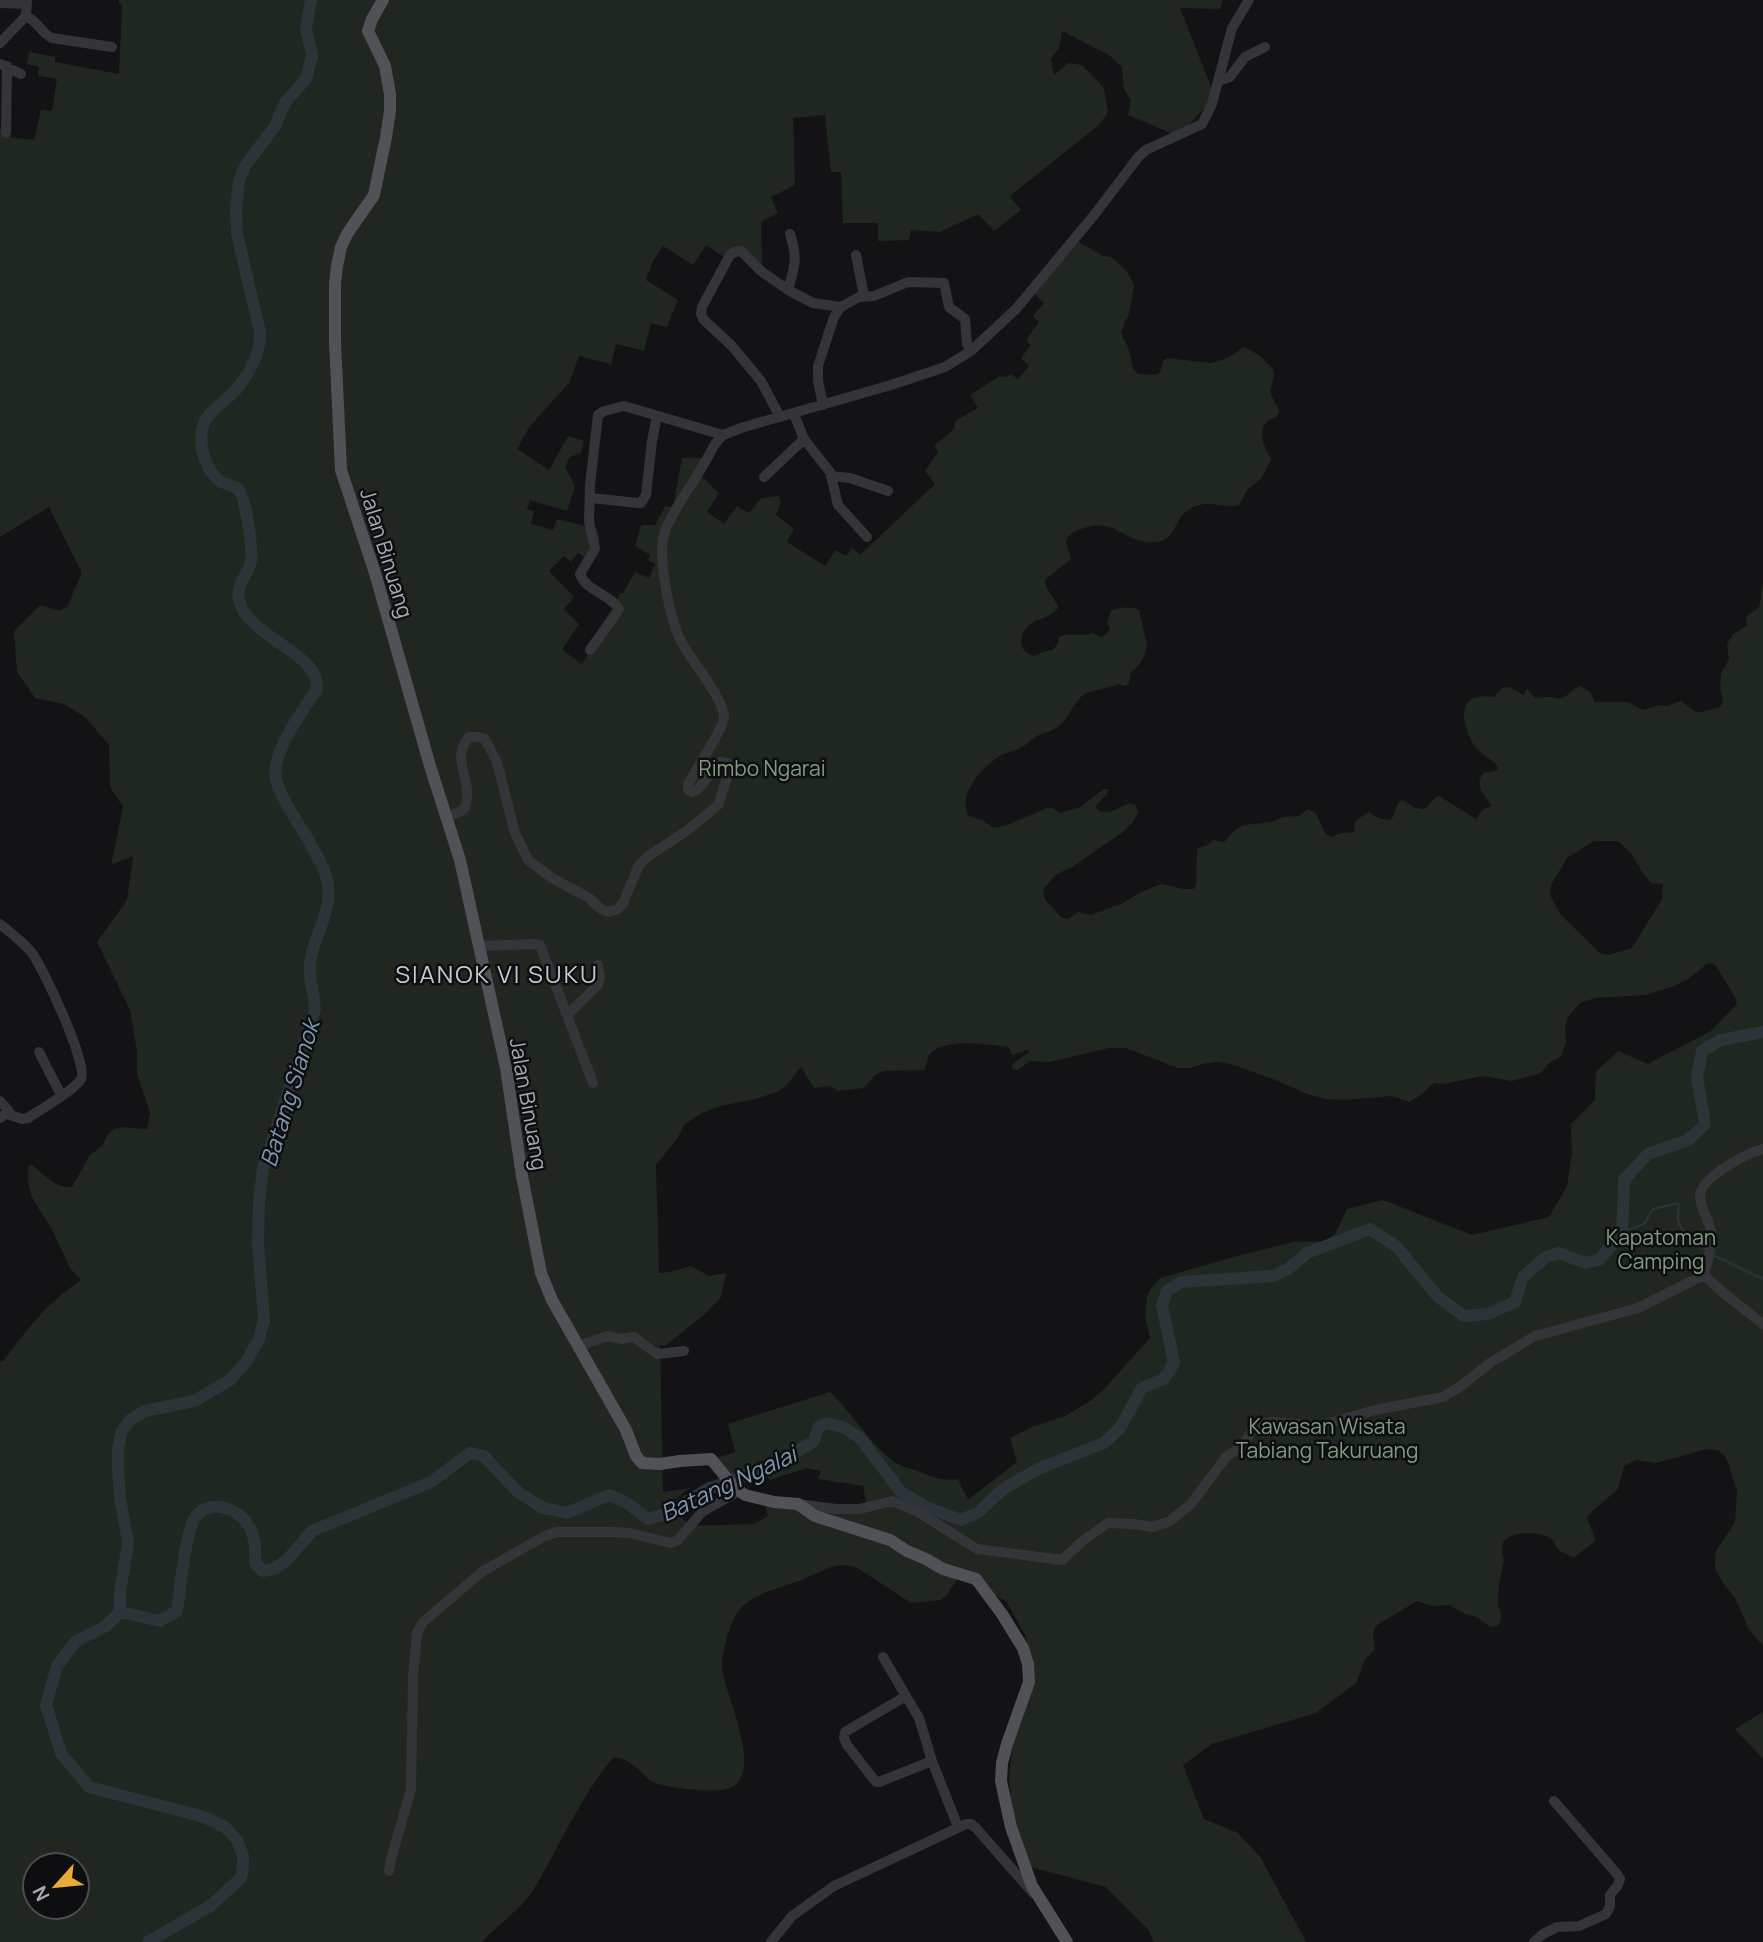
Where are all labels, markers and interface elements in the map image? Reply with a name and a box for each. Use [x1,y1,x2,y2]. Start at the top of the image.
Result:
street label: Jalan Binuang [354,485,420,621]
park label: Rimbo Ngarai [698,754,826,782]
district label: SIANOK VI SUKU [395,957,599,990]
water label: Batang Sianok [252,1012,328,1170]
street label: Jalan Binuang [504,1036,554,1172]
park label: Kapatoman Camping [1606,1223,1716,1275]
park label: Kawasan Wisata Tabiang Takuruang [1235,1412,1419,1464]
water label: Batang Ngalai [655,1436,803,1528]
north arrow [21,1851,91,1921]
text: N [26,1882,56,1906]

